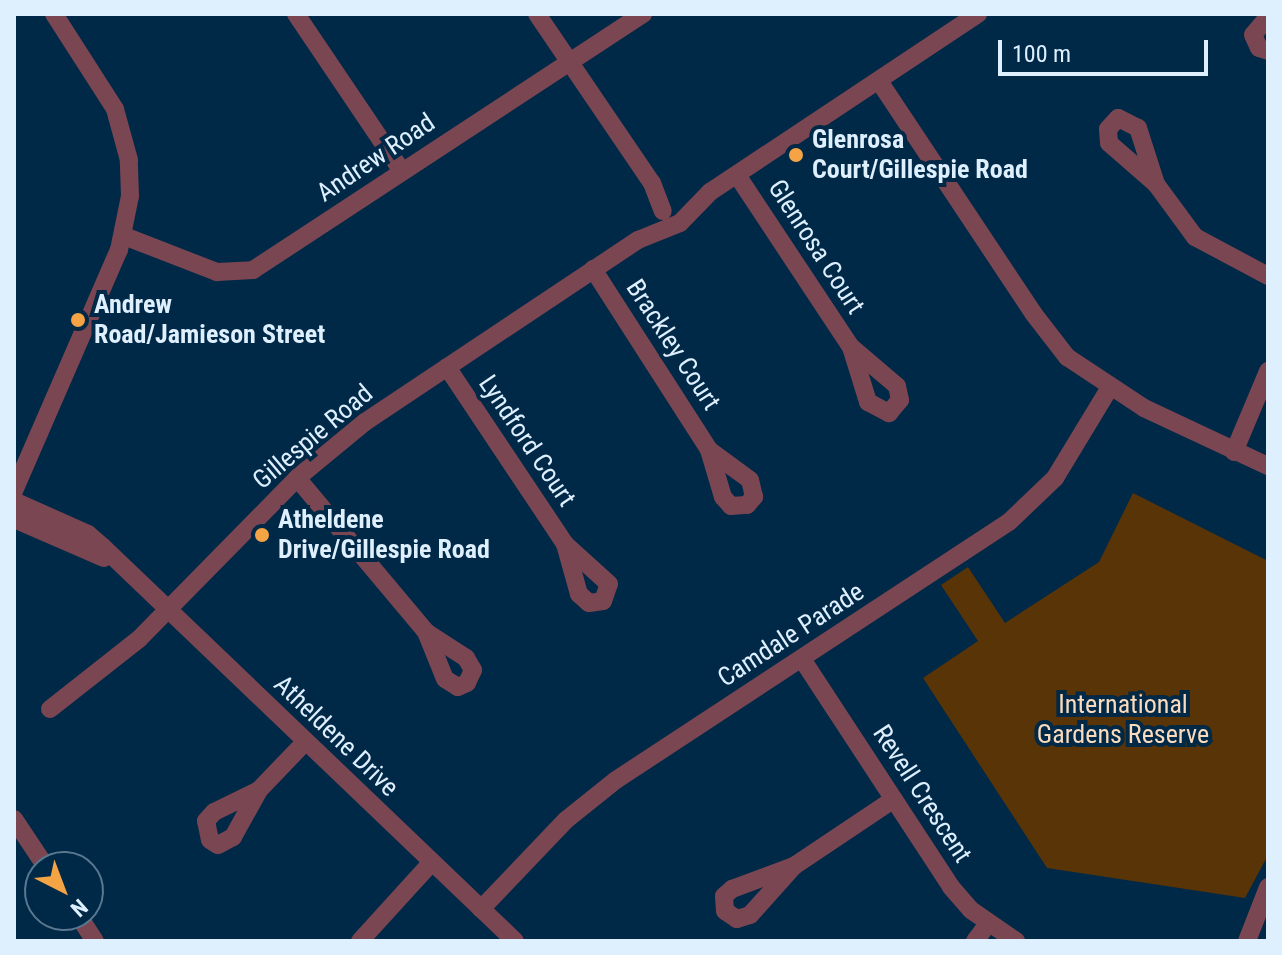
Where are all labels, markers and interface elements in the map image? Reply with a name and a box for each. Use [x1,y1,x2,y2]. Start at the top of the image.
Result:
scale bar [1002,24,1212,74]
text: 100 m [1012,40,1071,68]
street label: Andrew Road [311,107,441,209]
place label: Glenrosa Court/Gillespie Road [812,124,1028,186]
marker: Glenrosa Court/Gillespie Road [787,146,805,164]
street label: Glenrosa Court [761,174,871,320]
street label: Brackley Court [619,274,727,416]
place label: Andrew Road/Jamieson Street [94,289,325,350]
marker: Andrew Road/Jamieson Street [69,311,87,329]
street label: Lyndford Court [472,370,582,512]
street label: Gillespie Road [247,378,379,496]
place label: Atheldene Drive/Gillespie Road [278,504,490,566]
marker: Atheldene Drive/Gillespie Road [253,526,271,544]
street label: Camdale Parade [712,576,870,694]
street label: Atheldene Drive [267,669,405,803]
park label: International Gardens Reserve [1037,689,1209,750]
street label: Revell Crescent [866,719,978,869]
north arrow [24,851,104,931]
text: N [66,894,92,922]

